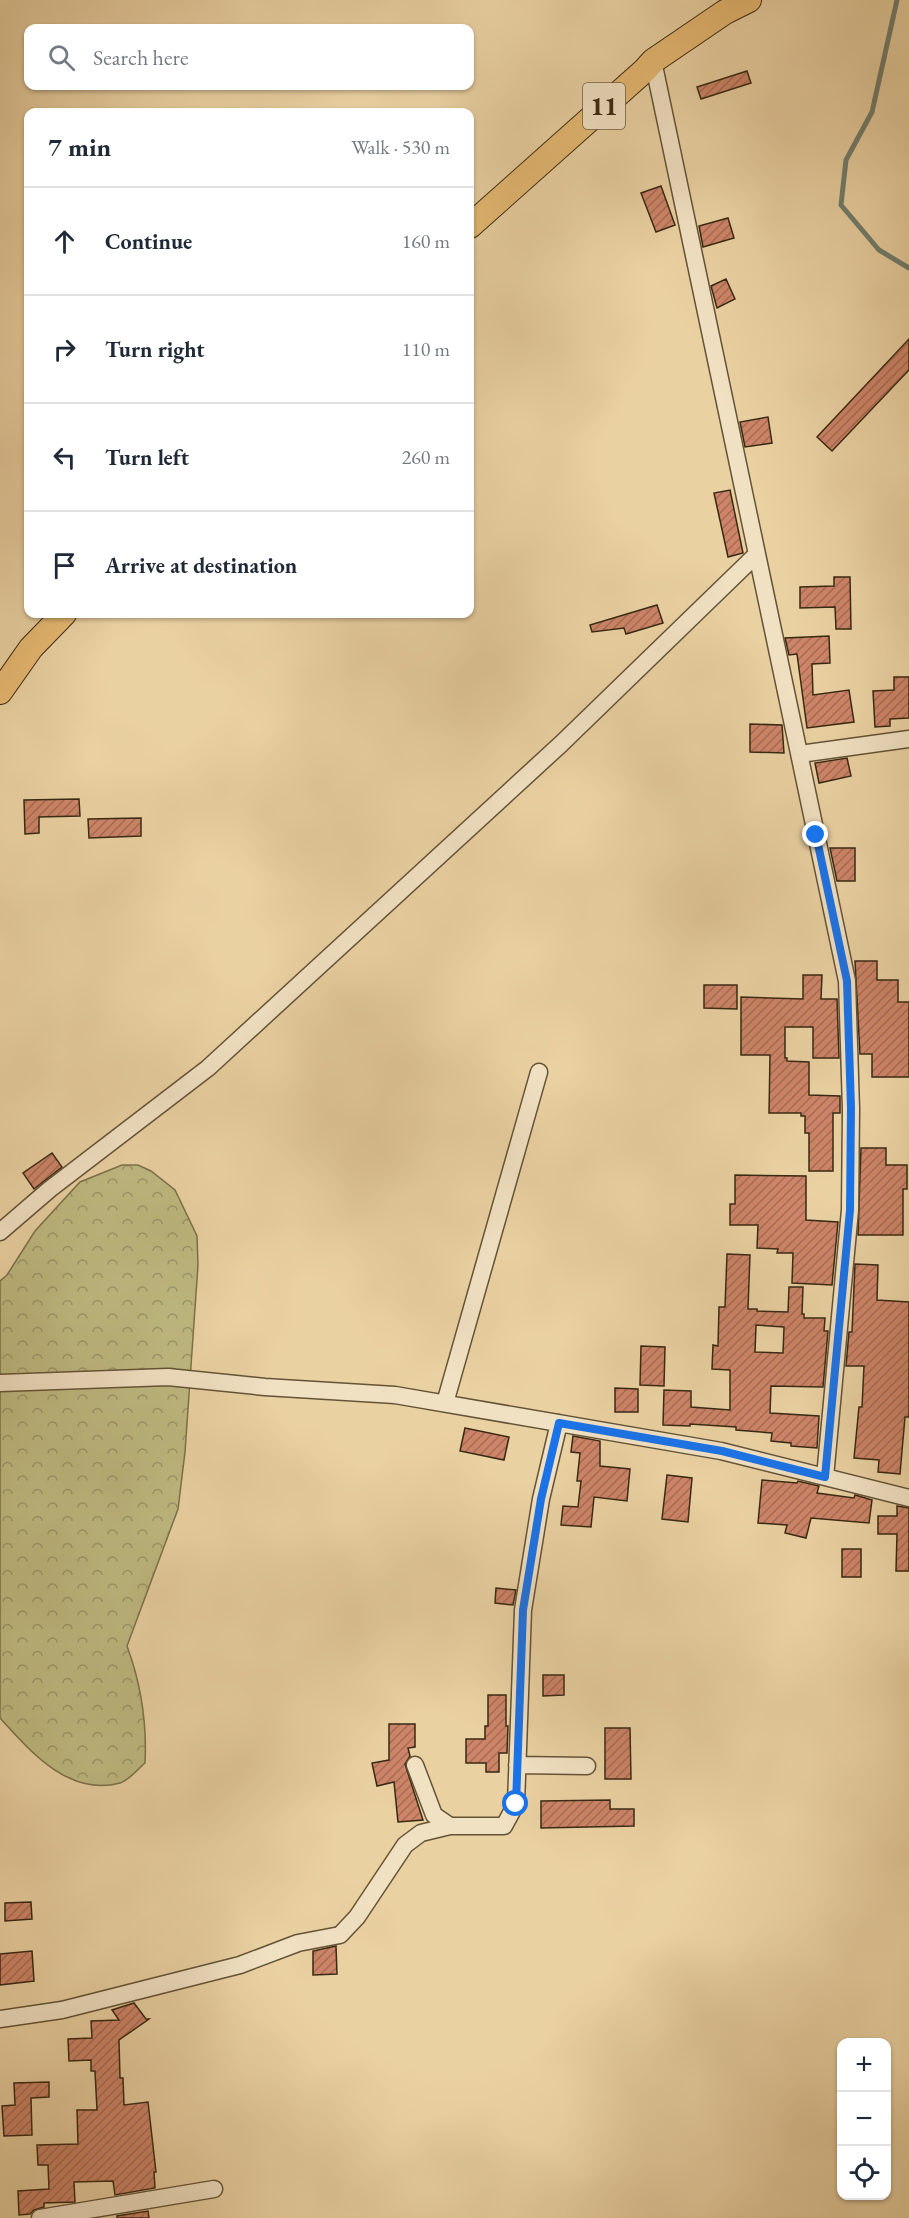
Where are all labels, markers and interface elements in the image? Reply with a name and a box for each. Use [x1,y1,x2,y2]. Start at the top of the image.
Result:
search box [24,24,474,90]
icon: search [45,41,78,74]
text: Search here [93,43,188,72]
road number: 11 [583,83,625,129]
text: 7 min [48,130,111,164]
text: Walk · 530 m [351,134,450,160]
icon: ahead [48,225,81,258]
text: Continue [105,227,192,256]
text: 160 m [402,228,450,254]
icon: right [48,333,81,366]
text: Turn right [105,335,204,364]
text: 110 m [402,336,450,362]
icon: left [48,441,81,474]
text: Turn left [105,443,189,472]
text: 260 m [402,444,450,470]
icon: arrive [48,549,81,582]
text: Arrive at destination [105,551,297,580]
route end [802,821,828,847]
route start [502,1790,528,1816]
map controls [837,2038,891,2200]
button: + [837,2038,891,2092]
button: − [837,2092,891,2146]
button: locate [837,2146,891,2200]

